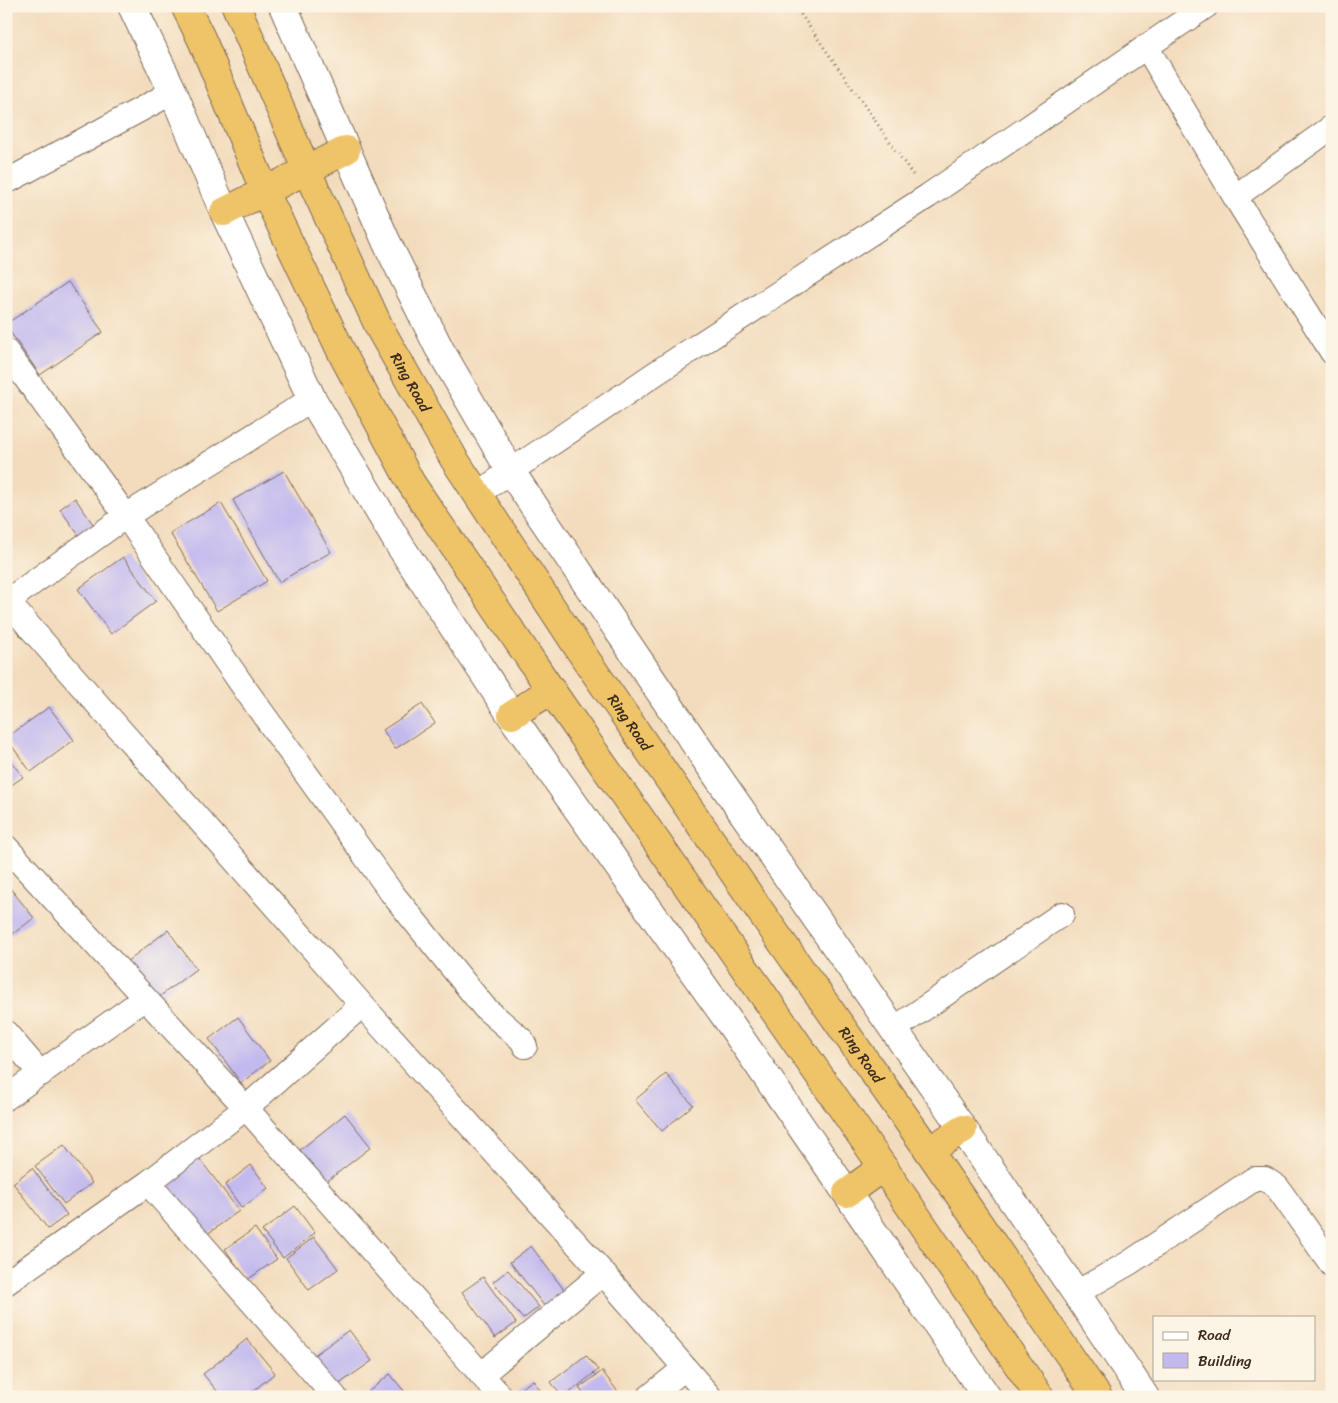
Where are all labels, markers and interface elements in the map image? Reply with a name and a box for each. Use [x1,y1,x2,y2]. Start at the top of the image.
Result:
street label: Ring Road [383,348,438,418]
street label: Ring Road [600,688,659,758]
street label: Ring Road [832,1021,891,1090]
legend [1153,1316,1316,1380]
text: Road [1198,1322,1231,1348]
text: Building [1198,1348,1252,1374]

